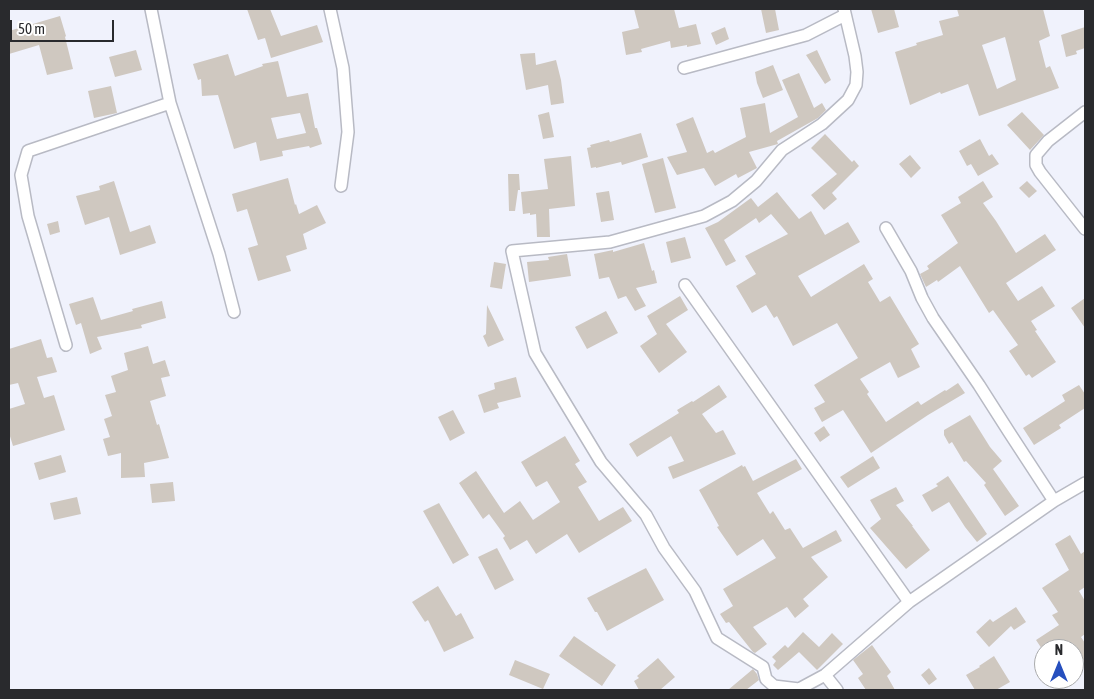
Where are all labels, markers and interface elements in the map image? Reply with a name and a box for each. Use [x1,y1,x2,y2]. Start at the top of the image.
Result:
scale bar [12,10,116,42]
text: 50 m [18,20,45,37]
north arrow [1034,639,1084,689]
text: N [1055,642,1063,658]

